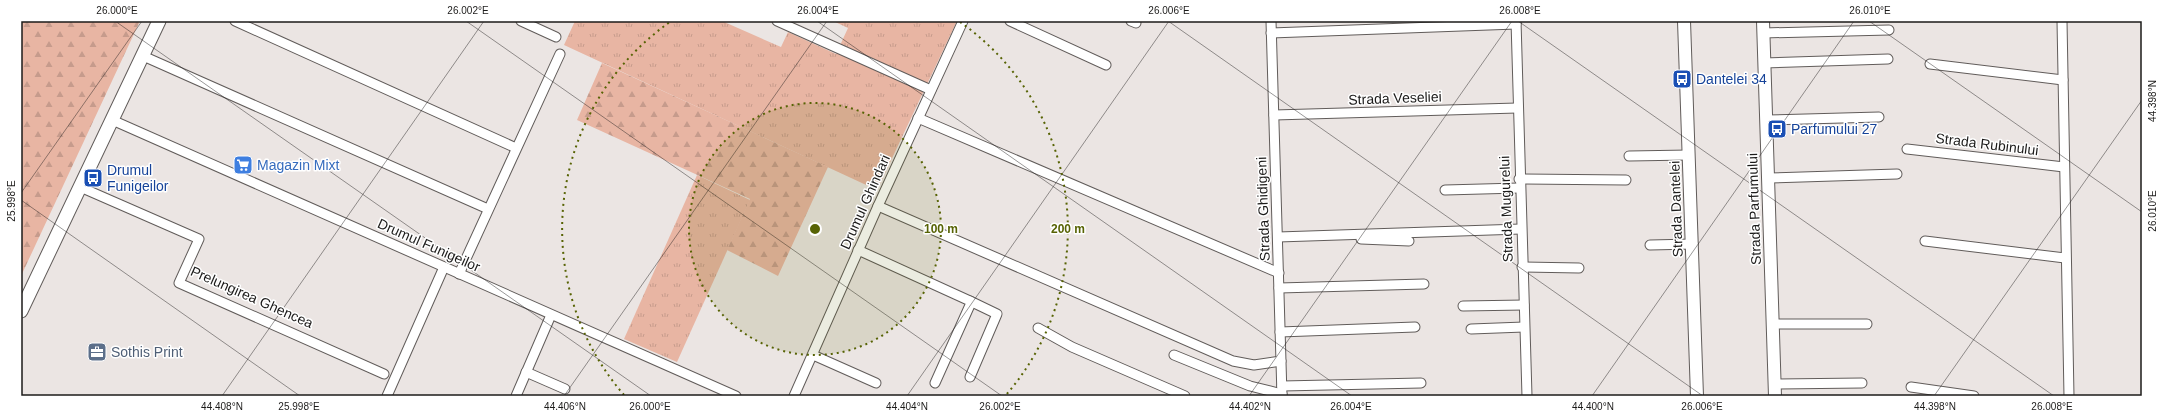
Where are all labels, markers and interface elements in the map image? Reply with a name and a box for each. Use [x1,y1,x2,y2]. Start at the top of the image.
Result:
text: 26.000°E [96,5,138,16]
text: 26.002°E [447,5,489,16]
text: 26.004°E [797,5,839,16]
text: 26.006°E [1148,5,1190,16]
text: 26.008°E [1499,5,1541,16]
text: 26.010°E [1849,5,1891,16]
bus stop icon: Dantelei 34 [1671,68,1693,90]
place label: Dantelei 34 [1696,71,1767,87]
text: 44.398°N [2147,80,2158,122]
street label: Strada Veseliei [1348,88,1442,108]
bus stop icon: Parfumului 27 [1766,118,1788,140]
place label: Parfumului 27 [1791,121,1878,137]
street label: Strada Rubinului [1935,130,2039,158]
street label: Drumul Ghindari [837,152,893,252]
street label: Strada Parfumului [1744,153,1764,265]
supermarket icon: Magazin Mixt [232,154,254,176]
street label: Strada Mugurelui [1496,155,1516,263]
place label: Magazin Mixt [257,157,340,173]
street label: Strada Ghidigeni [1253,157,1273,261]
street label: Strada Dantelei [1666,160,1686,258]
place label: Drumul Funigeilor [107,162,169,194]
bus stop icon: Drumul Funigeilor [82,167,104,189]
text: 25.998°E [6,180,17,222]
text: 26.010°E [2147,190,2158,232]
street label: Drumul Funigeilor [375,215,483,275]
centre of rings [808,222,822,236]
text: 100 m [924,222,958,236]
text: 200 m [1051,222,1085,236]
street label: Prelungirea Ghencea [188,263,316,331]
office icon: Sothis Print [86,341,108,363]
place label: Sothis Print [111,344,183,360]
text: 44.408°N [201,401,243,412]
text: 25.998°E [278,401,320,412]
text: 44.406°N [544,401,586,412]
text: 26.000°E [629,401,671,412]
text: 44.404°N [886,401,928,412]
text: 26.002°E [979,401,1021,412]
text: 44.402°N [1229,401,1271,412]
text: 26.004°E [1330,401,1372,412]
text: 44.400°N [1572,401,1614,412]
text: 26.006°E [1681,401,1723,412]
text: 44.398°N [1914,401,1956,412]
text: 26.008°E [2031,401,2073,412]

